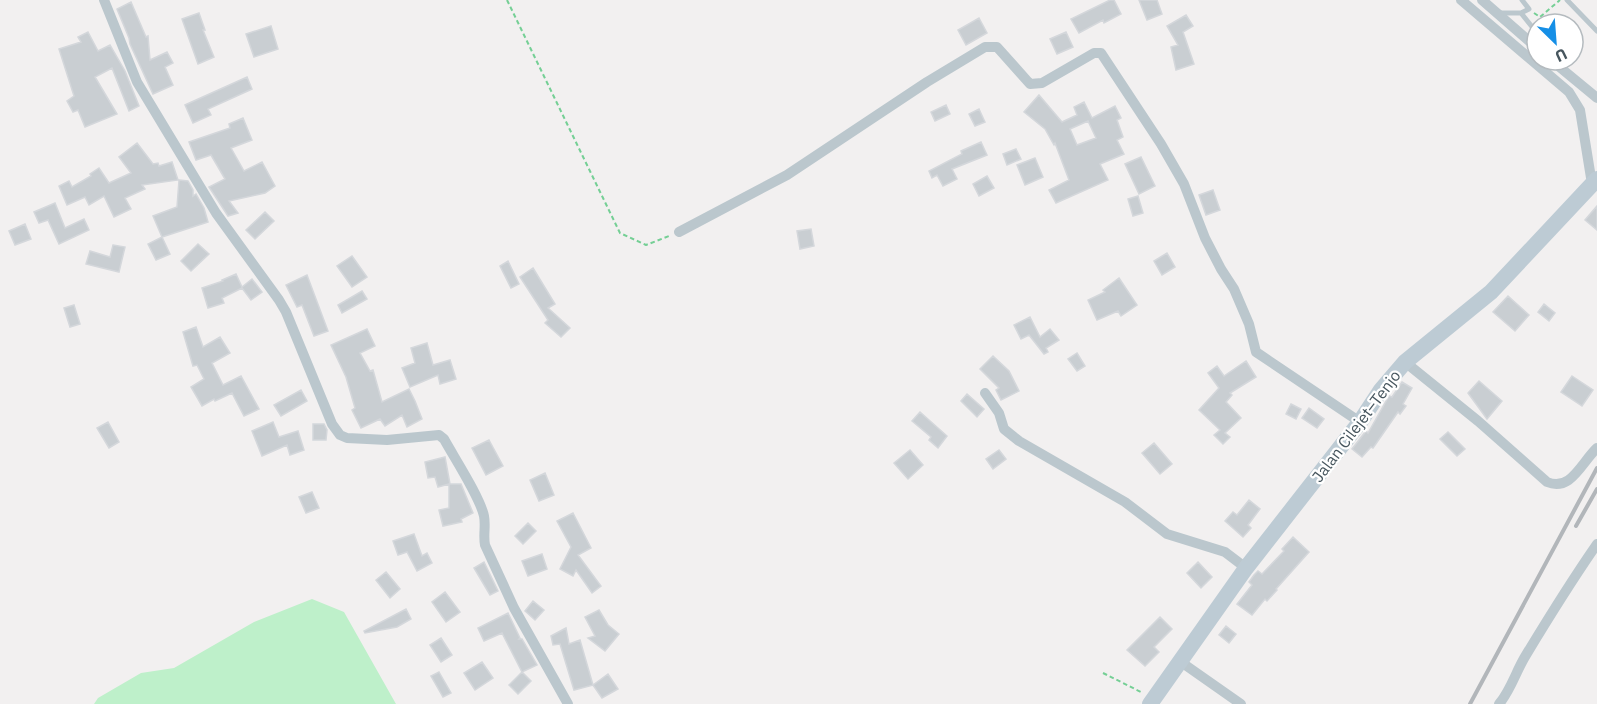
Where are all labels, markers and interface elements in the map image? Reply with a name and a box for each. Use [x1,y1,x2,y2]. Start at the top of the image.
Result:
north arrow [1525,12,1585,72]
text: U [1552,44,1571,67]
street label: Jalan Cilejet–Tenjo [1307,366,1405,486]

